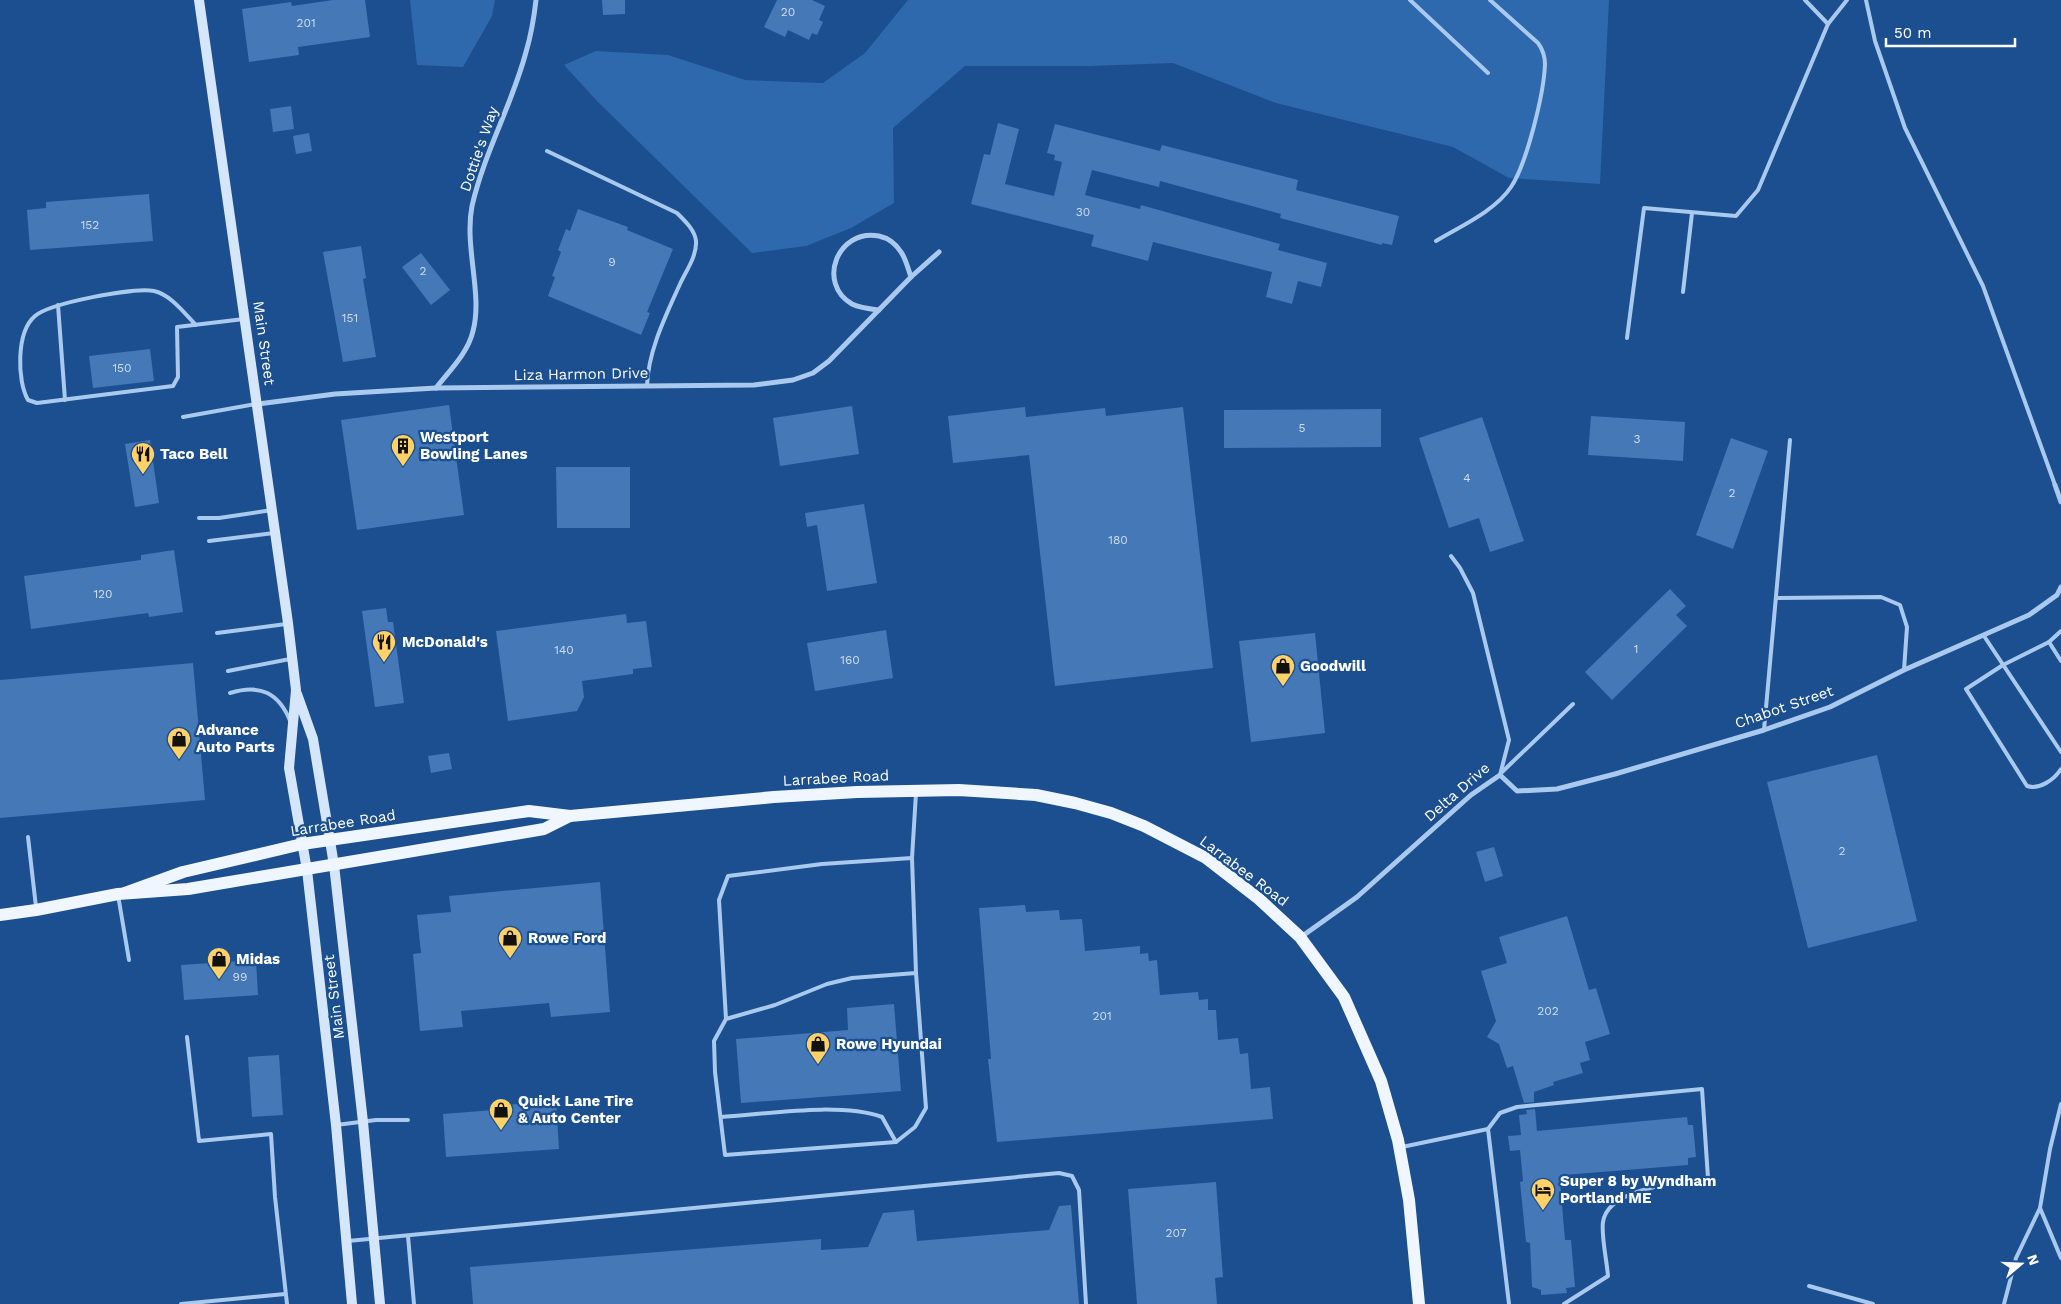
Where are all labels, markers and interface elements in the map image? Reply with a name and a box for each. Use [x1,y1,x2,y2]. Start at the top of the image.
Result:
house number: 20 [781,5,795,19]
scale bar [1886,15,2015,47]
house number: 201 [296,16,316,30]
text: 50 m [1894,24,1931,42]
street label: Dottie's Way [456,104,502,194]
house number: 30 [1076,205,1090,219]
house number: 152 [81,218,99,232]
house number: 9 [608,255,616,269]
house number: 2 [420,264,427,278]
street label: Main Street [249,300,279,387]
house number: 151 [342,311,358,325]
house number: 150 [112,361,132,375]
street label: Liza Harmon Drive [513,364,649,384]
house number: 5 [1299,421,1306,435]
place label: Westport Bowling Lanes [420,428,528,463]
house number: 3 [1634,432,1641,446]
building icon: Westport Bowling Lanes [390,433,416,467]
restaurant icon: Taco Bell [130,441,156,475]
place label: Taco Bell [160,445,228,463]
house number: 4 [1463,471,1471,485]
house number: 2 [1729,486,1736,500]
house number: 180 [1108,533,1128,547]
house number: 120 [93,587,113,601]
restaurant icon: McDonald's [371,629,397,663]
place label: McDonald's [402,633,488,651]
house number: 1 [1634,642,1638,656]
house number: 140 [554,643,574,657]
house number: 160 [840,653,860,667]
shop icon: Goodwill [1270,653,1296,687]
place label: Goodwill [1300,657,1366,675]
street label: Chabot Street [1732,682,1836,732]
place label: Advance Auto Parts [196,721,275,756]
shop icon: Advance Auto Parts [166,726,192,760]
street label: Delta Drive [1421,759,1493,825]
street label: Larrabee Road [782,766,890,790]
street label: Larrabee Road [289,806,397,840]
street label: Larrabee Road [1196,832,1292,910]
house number: 2 [1839,844,1846,858]
shop icon: Rowe Ford [497,925,523,959]
place label: Rowe Ford [528,929,606,947]
shop icon: Midas [206,946,232,980]
place label: Midas [236,950,280,968]
street label: Main Street [320,953,348,1040]
house number: 99 [233,970,247,984]
house number: 202 [1537,1004,1559,1018]
house number: 201 [1092,1009,1112,1023]
shop icon: Rowe Hyundai [805,1031,831,1065]
place label: Rowe Hyundai [836,1035,942,1053]
place label: Quick Lane Tire & Auto Center [518,1092,634,1127]
shop icon: Quick Lane Tire & Auto Center [488,1097,514,1131]
place label: Super 8 by Wyndham Portland ME [1560,1172,1716,1207]
hotel icon: Super 8 by Wyndham Portland ME [1530,1177,1556,1211]
house number: 207 [1166,1226,1187,1240]
north arrow [1996,1239,2046,1289]
text: N [2024,1252,2043,1267]

